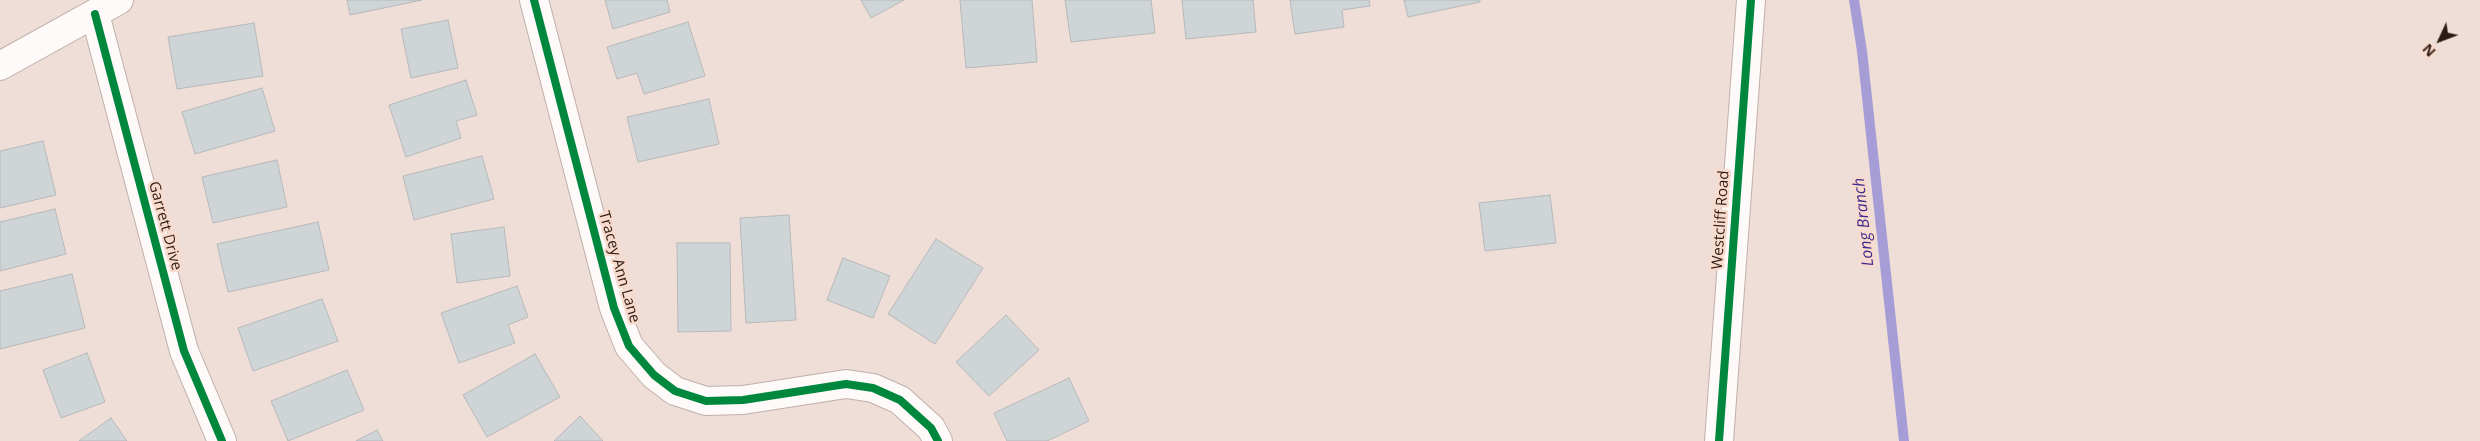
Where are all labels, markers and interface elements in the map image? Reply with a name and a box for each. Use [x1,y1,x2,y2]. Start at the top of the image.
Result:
north arrow [2415,15,2465,65]
text: N [2418,40,2440,61]
street label: Westcliff Road [1709,170,1733,270]
water label: Long Branch [1850,177,1878,267]
street label: Garrett Drive [145,180,185,272]
street label: Tracey Ann Lane [594,209,644,325]

